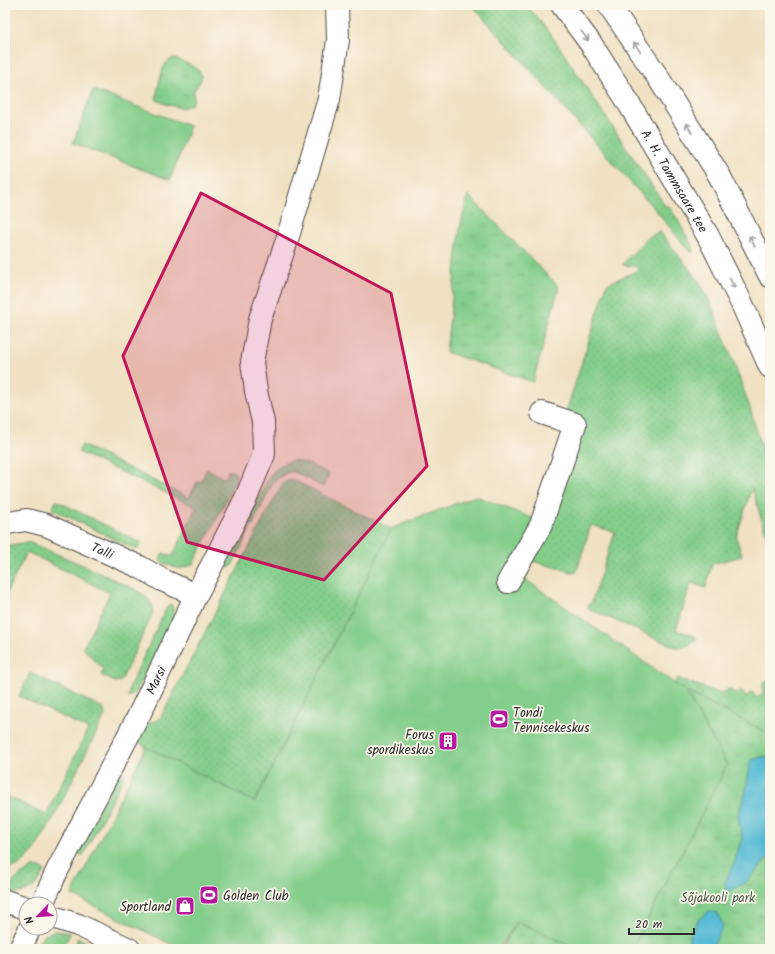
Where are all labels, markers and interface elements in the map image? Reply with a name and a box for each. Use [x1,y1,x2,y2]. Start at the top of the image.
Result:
one-way arrow [581,31,589,42]
one-way arrow [633,42,641,53]
one-way arrow [685,122,693,134]
street label: A. H. Tammsaare tee [635,126,713,237]
one-way arrow [748,236,756,248]
one-way arrow [729,277,736,289]
street label: Talli [87,537,117,566]
street label: Marsi [141,662,173,699]
place label: Tondi Tennisekeskus [513,703,590,739]
sports icon: Tondi Tennisekeskus [488,708,510,730]
place label: Forus spordikeskus [367,725,434,761]
building icon: Forus spordikeskus [437,730,459,752]
sports icon: Golden Club [198,884,220,906]
place label: Golden Club [223,886,289,907]
park label: Sõjakooli park [681,888,756,909]
shop icon: Sportland [174,895,196,917]
north arrow [18,896,58,936]
place label: Sportland [120,897,172,918]
scale bar [629,910,694,936]
text: N [20,913,39,927]
text: 20 m [635,915,663,934]

